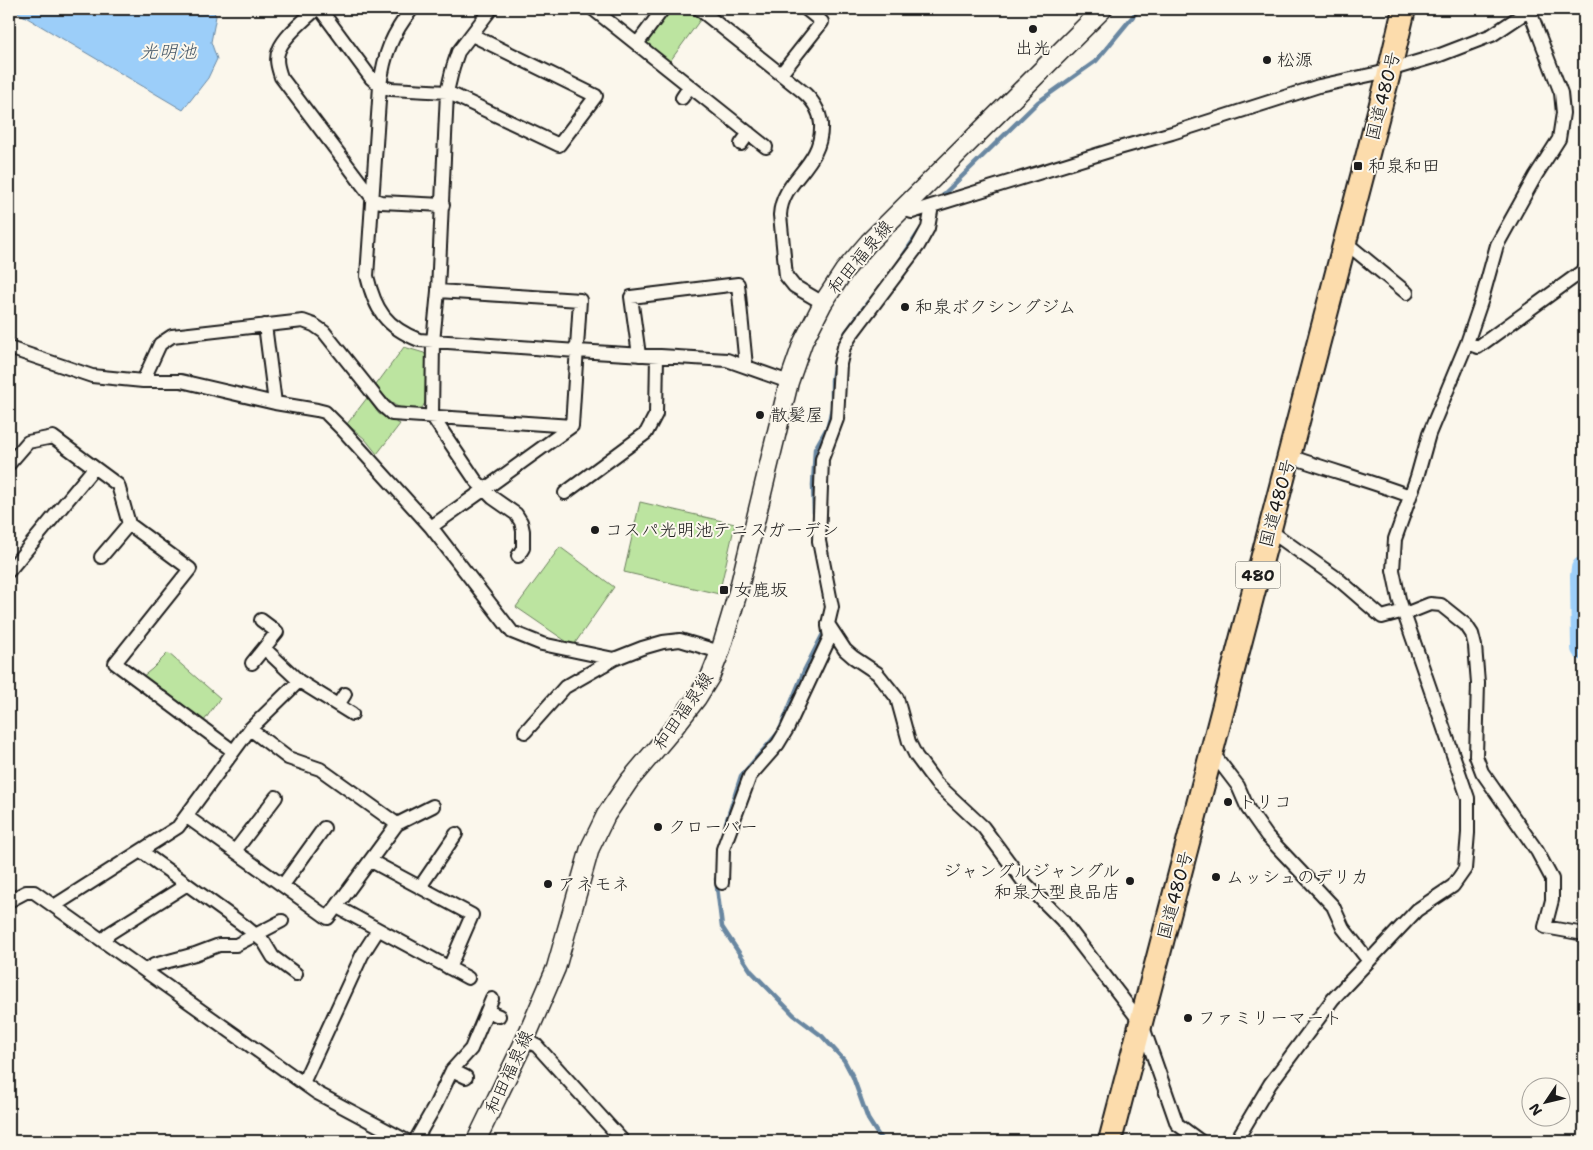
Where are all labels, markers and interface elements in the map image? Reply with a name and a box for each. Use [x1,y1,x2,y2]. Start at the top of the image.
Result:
marker: 出光 [1027,23,1039,35]
place label: 出光 [1015,36,1051,60]
water label: 光明池 [139,39,197,64]
place label: 松源 [1277,48,1313,72]
street label: 国道480号 [1360,49,1406,143]
marker: 松源 [1261,54,1273,66]
place label: 和泉和田 [1368,154,1440,178]
marker: 和泉和田 [1352,160,1364,172]
street label: 和田福泉線 [822,215,898,299]
place label: 和泉ボクシングジム [915,295,1076,319]
marker: 和泉ボクシングジム [899,301,911,313]
place label: 散髪屋 [770,403,824,427]
marker: 散髪屋 [754,409,766,421]
street label: 国道480号 [1254,456,1300,550]
place label: コスパ光明池テニスガーデン [605,518,839,542]
marker: コスパ光明池テニスガーデン [589,524,601,536]
road number: 480 [1236,562,1280,588]
place label: 女鹿坂 [734,578,788,602]
marker: 女鹿坂 [718,584,730,596]
street label: 和田福泉線 [647,667,719,755]
place label: トリコ [1238,790,1292,814]
marker: トリコ [1222,796,1234,808]
place label: クローバー [668,815,758,839]
marker: クローバー [652,821,664,833]
street label: 国道480号 [1152,848,1198,942]
place label: ジャングルジャングル 和泉大型良品店 [943,859,1120,904]
place label: ムッシュのデリカ [1226,865,1369,889]
marker: ムッシュのデリカ [1210,871,1222,883]
place label: アネモネ [558,872,630,896]
marker: ジャングルジャングル 和泉大型良品店 [1124,875,1136,887]
marker: アネモネ [542,878,554,890]
place label: ファミリーマート [1198,1006,1342,1030]
marker: ファミリーマート [1182,1012,1194,1024]
street label: 和田福泉線 [479,1026,539,1118]
north arrow [1520,1078,1570,1128]
text: N [1525,1100,1546,1119]

